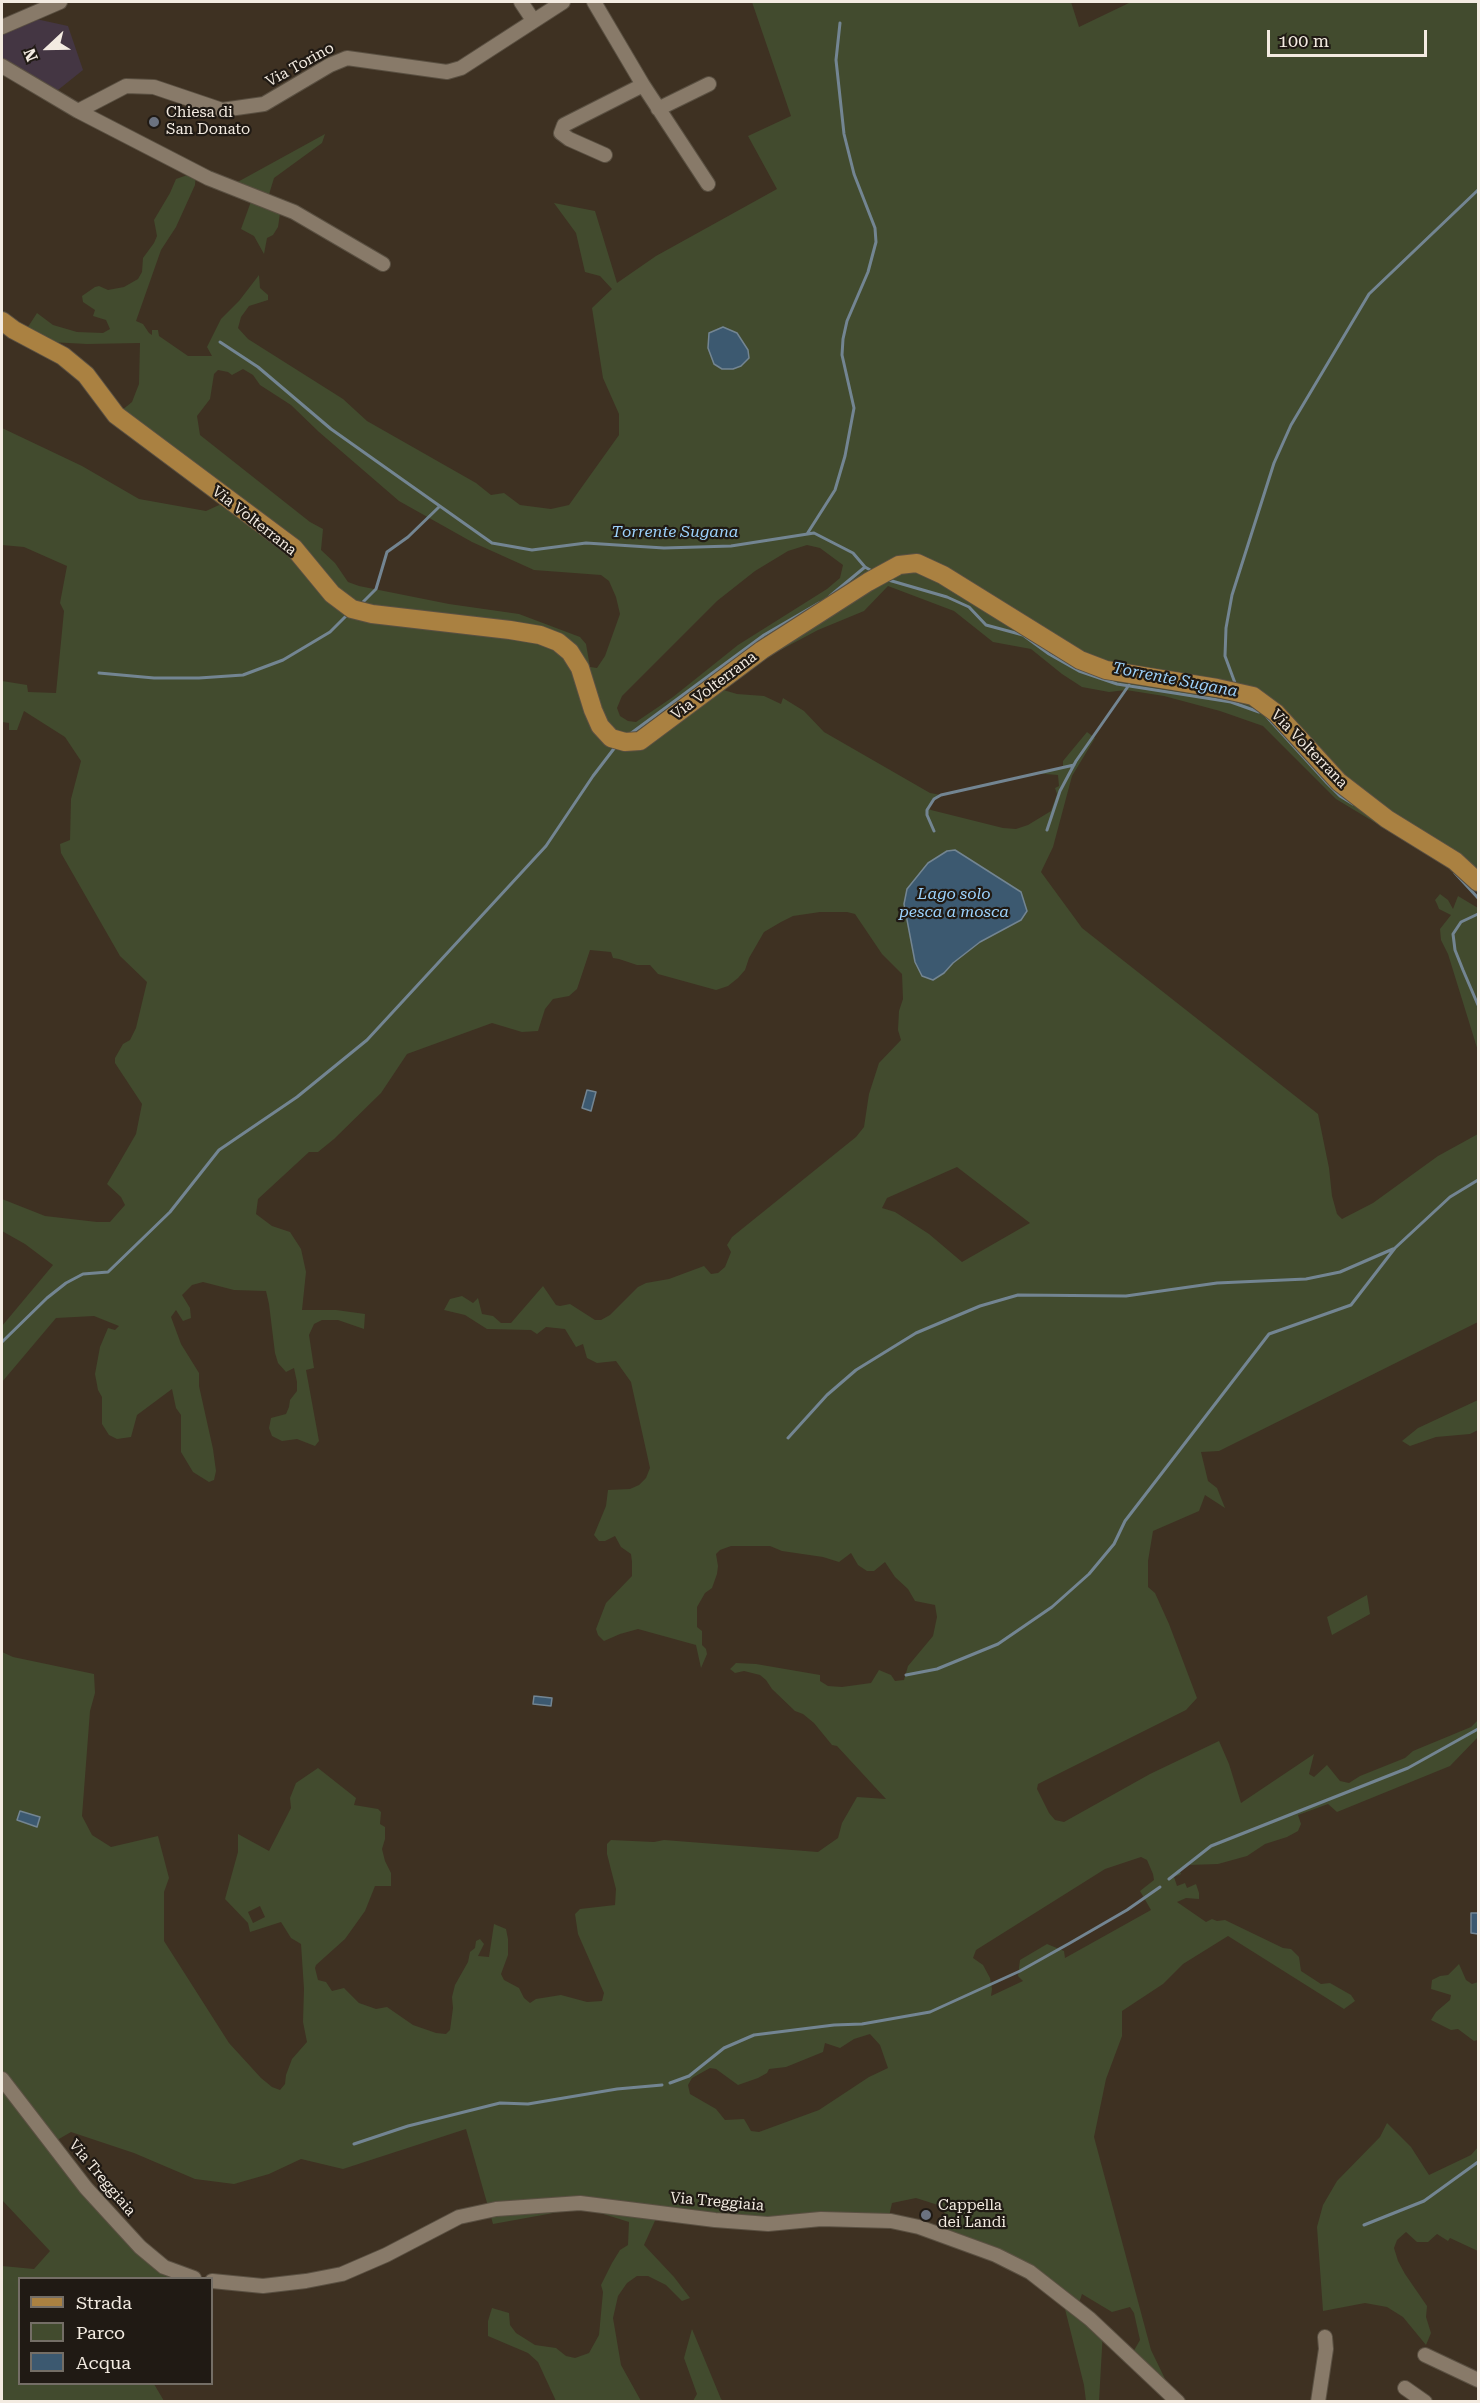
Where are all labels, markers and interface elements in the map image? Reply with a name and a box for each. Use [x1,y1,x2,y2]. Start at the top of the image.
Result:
north arrow [18,18,78,78]
scale bar [1270,18,1430,56]
text: 100 m [1278,30,1329,51]
street label: Via Torino [263,39,337,91]
text: N [20,46,42,64]
place label: Chiesa di San Donato [166,104,250,139]
marker: Chiesa di San Donato [147,115,161,129]
street label: Via Volterrana [208,482,300,560]
water label: Torrente Sugana [612,522,738,542]
street label: Via Volterrana [668,648,760,724]
water label: Torrente Sugana [1111,658,1239,702]
street label: Via Volterrana [1267,706,1351,792]
water label: Lago solo pesca a mosca [899,884,1009,922]
street label: Via Treggiaia [65,2136,139,2220]
street label: Via Treggiaia [669,2189,765,2215]
place label: Cappella dei Landi [938,2197,1006,2232]
marker: Cappella dei Landi [919,2208,933,2222]
legend [18,2277,213,2385]
text: Strada [76,2292,132,2313]
text: Parco [76,2322,125,2343]
text: Acqua [76,2352,131,2373]

